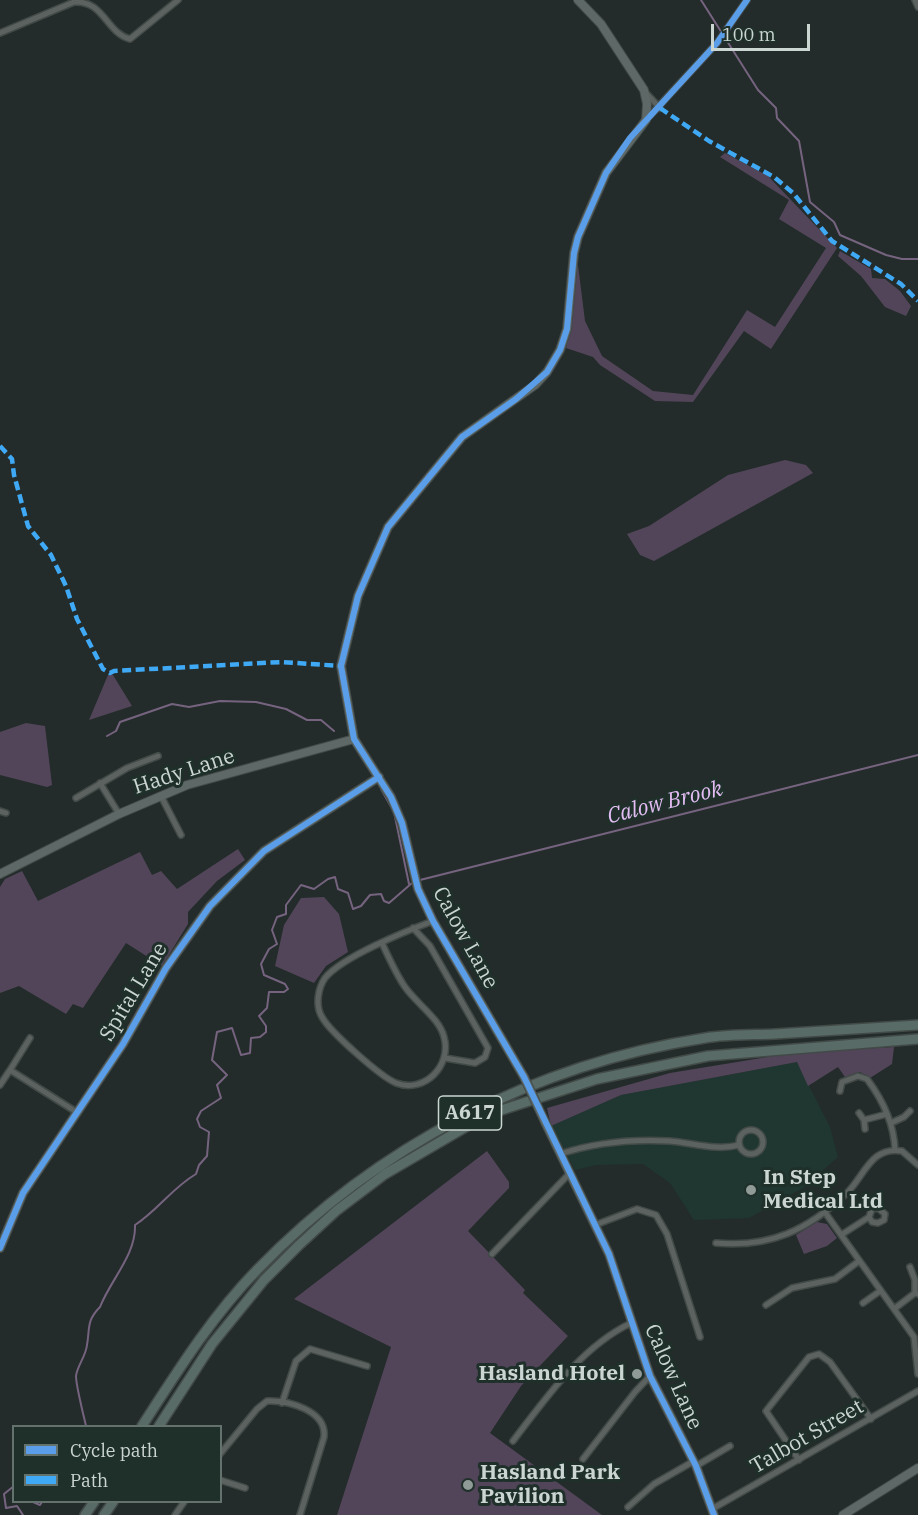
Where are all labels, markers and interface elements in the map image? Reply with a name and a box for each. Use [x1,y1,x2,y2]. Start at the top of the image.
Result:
scale bar [714,12,813,50]
text: 100 m [722,23,776,46]
street label: Hady Lane [130,744,238,800]
water label: Calow Brook [605,776,725,830]
street label: Calow Lane [427,883,503,993]
street label: Spital Lane [95,938,173,1046]
road number: A617 [438,1096,502,1130]
place label: In Step Medical Ltd [763,1165,883,1215]
marker: In Step Medical Ltd [744,1183,758,1197]
street label: Calow Lane [639,1320,707,1434]
place label: Hasland Hotel [479,1361,625,1387]
marker: Hasland Hotel [630,1367,644,1381]
street label: Talbot Street [746,1394,868,1480]
legend [12,1425,222,1503]
text: Cycle path [70,1439,158,1462]
place label: Hasland Park Pavilion [480,1460,620,1510]
text: Path [70,1469,108,1492]
marker: Hasland Park Pavilion [461,1478,475,1492]

